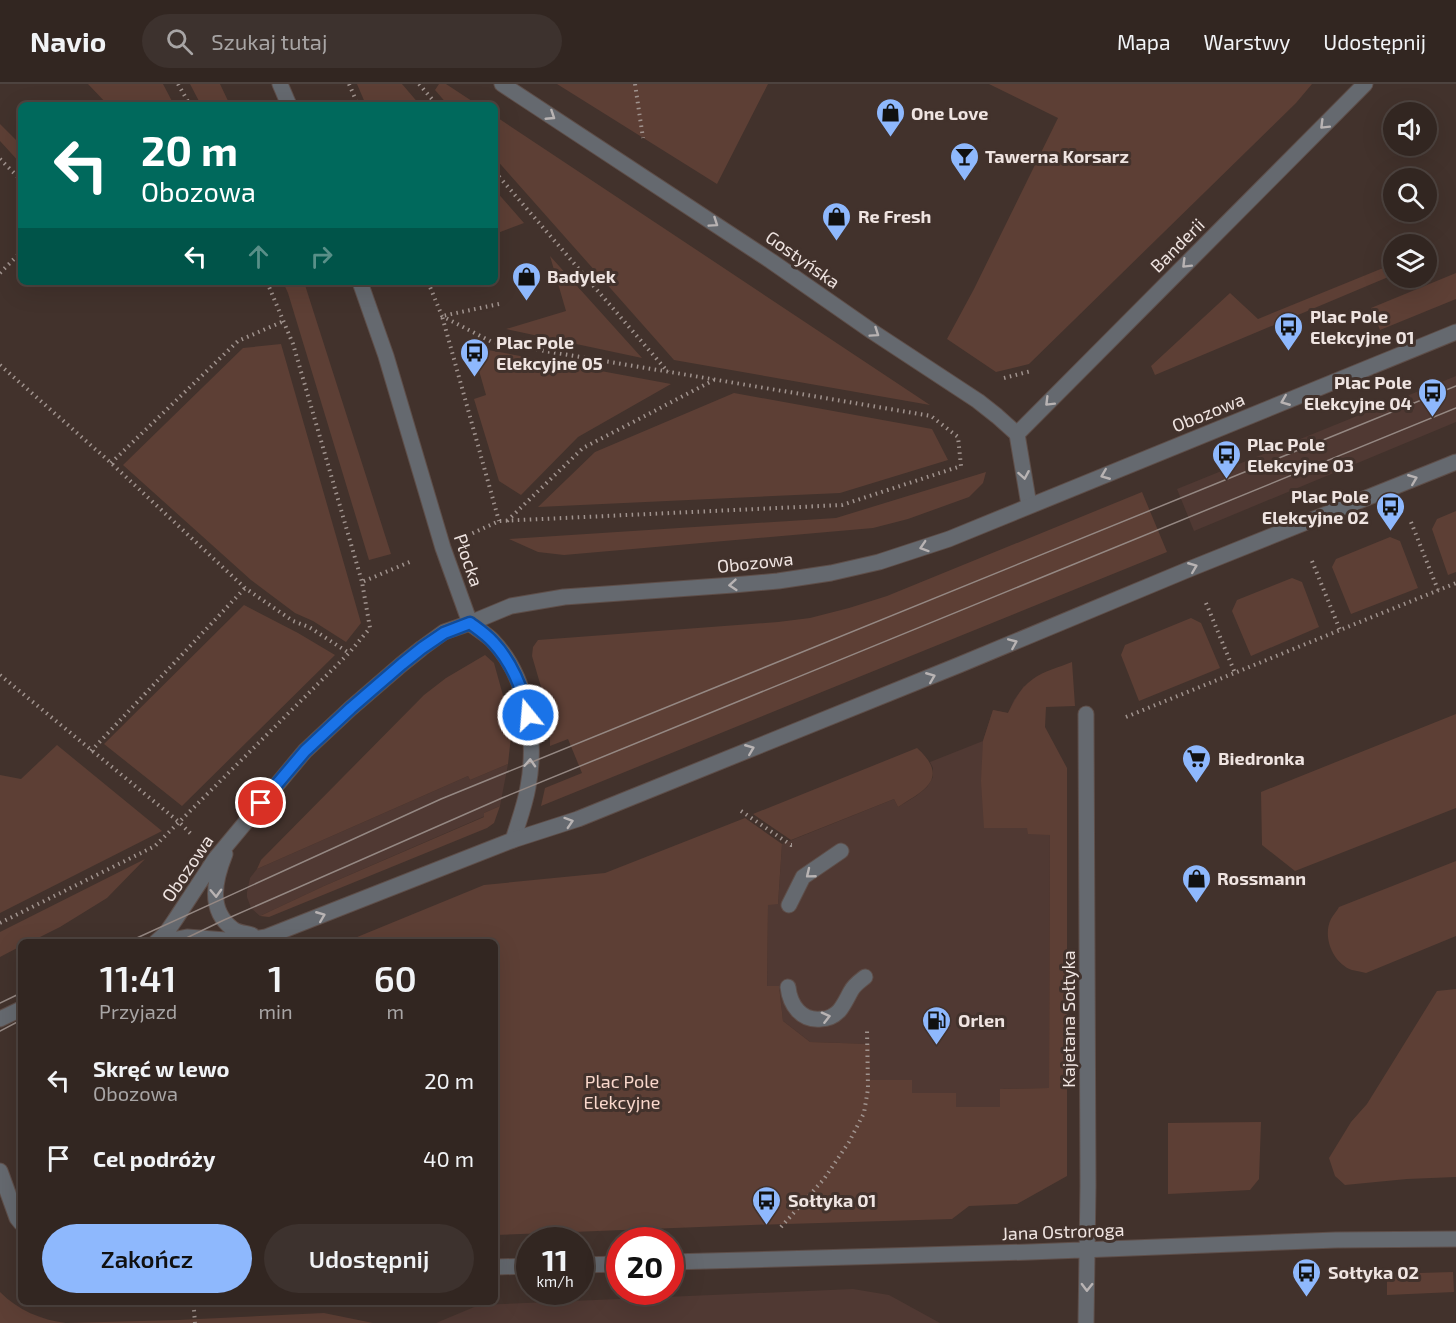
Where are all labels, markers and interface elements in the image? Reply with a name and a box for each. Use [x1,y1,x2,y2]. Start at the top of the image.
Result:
search box [142,14,562,68]
text: Navio [30,24,106,58]
icon: search [163,25,196,58]
text: Szukaj tutaj [211,28,327,54]
text: Mapa [1117,29,1171,54]
text: Warstwy [1204,29,1290,54]
text: Udostępnij [1323,29,1426,54]
shop icon: One Love [874,97,906,139]
place label: One Love [911,102,989,124]
map controls [1383,102,1437,288]
button: sound [1383,102,1437,156]
one-way arrow [545,108,555,120]
one-way arrow [1320,118,1331,129]
text: 20 m [141,124,238,174]
icon: left [42,126,120,204]
bar icon: Tawerna Korsarz [948,140,980,182]
place label: Tawerna Korsarz [985,145,1129,167]
button: search [1383,168,1437,222]
text: Obozowa [141,175,256,207]
shop icon: Re Fresh [821,200,853,242]
place label: Re Fresh [858,205,931,227]
street label: Banderii [1145,213,1209,277]
one-way arrow [707,216,718,227]
street label: Gostyńska [762,225,844,293]
button: layers [1383,234,1437,288]
icon: left [179,240,212,273]
icon: ahead [242,240,275,273]
icon: right [305,240,338,273]
one-way arrow [1183,256,1194,267]
shop icon: Badylek [510,260,542,302]
place label: Badylek [547,265,616,287]
place label: Plac Pole Elekcyjne 01 [1310,305,1415,348]
bus stop icon: Plac Pole Elekcyjne 01 [1273,310,1305,352]
one-way arrow [868,326,879,337]
place label: Plac Pole Elekcyjne 05 [496,331,603,374]
bus stop icon: Plac Pole Elekcyjne 05 [459,336,491,378]
place label: Plac Pole Elekcyjne 04 [1304,371,1412,414]
bus stop icon: Plac Pole Elekcyjne 04 [1417,376,1449,418]
street label: Obozowa [1168,387,1248,437]
one-way arrow [1045,394,1056,405]
one-way arrow [1280,394,1291,406]
place label: Plac Pole Elekcyjne 03 [1247,433,1354,476]
bus stop icon: Plac Pole Elekcyjne 03 [1210,438,1242,480]
one-way arrow [1100,468,1111,480]
one-way arrow [1017,470,1030,480]
one-way arrow [1407,474,1418,486]
place label: Plac Pole Elekcyjne 02 [1262,485,1369,528]
bus stop icon: Plac Pole Elekcyjne 02 [1374,490,1406,532]
street label: Płocka [450,531,488,589]
one-way arrow [919,540,930,553]
street label: Obozowa [716,547,794,577]
one-way arrow [1187,562,1198,574]
one-way arrow [728,578,737,591]
one-way arrow [1007,638,1018,650]
one-way arrow [925,672,936,684]
position arrow [496,683,560,747]
supermarket icon: Biedronka [1181,742,1213,784]
one-way arrow [744,744,755,756]
place label: Biedronka [1218,747,1305,769]
one-way arrow [523,758,536,767]
pin [235,777,286,828]
icon: arrive [244,786,277,819]
one-way arrow [563,817,574,829]
street label: Obozowa [156,830,218,906]
shop icon: Rossmann [1180,862,1212,904]
one-way arrow [806,866,817,877]
place label: Rossmann [1217,867,1306,889]
one-way arrow [210,889,223,898]
one-way arrow [314,911,325,923]
street label: Kajetana Sołtyka [1057,950,1079,1088]
text: 11:41 [100,956,177,999]
text: 1 [268,956,283,999]
text: 60 [374,956,417,999]
text: Przyjazd [99,999,177,1023]
text: min [258,999,293,1023]
text: m [386,999,404,1023]
fuel station icon: Orlen [921,1004,953,1046]
place label: Orlen [958,1009,1005,1031]
one-way arrow [821,1011,831,1024]
text: Skręć w lewo [93,1055,230,1081]
icon: left [42,1064,75,1097]
text: 20 m [424,1067,474,1093]
park label: Plac Pole Elekcyjne [584,1070,660,1113]
text: Obozowa [93,1081,178,1105]
icon: arrive [42,1142,75,1175]
text: Cel podróży [93,1145,215,1171]
text: 40 m [423,1145,474,1171]
bus stop icon: Sołtyka 01 [751,1184,783,1226]
place label: Sołtyka 01 [788,1189,876,1211]
street label: Jana Ostroroga [1001,1218,1125,1244]
button: Zakończ [42,1224,252,1293]
button: Udostępnij [264,1224,474,1293]
speed limit sign: 20 [606,1227,684,1305]
text: 11 [542,1241,568,1277]
bus stop icon: Sołtyka 02 [1291,1256,1323,1298]
place label: Sołtyka 02 [1328,1261,1419,1283]
text: km/h [536,1272,574,1290]
one-way arrow [1081,1282,1093,1291]

